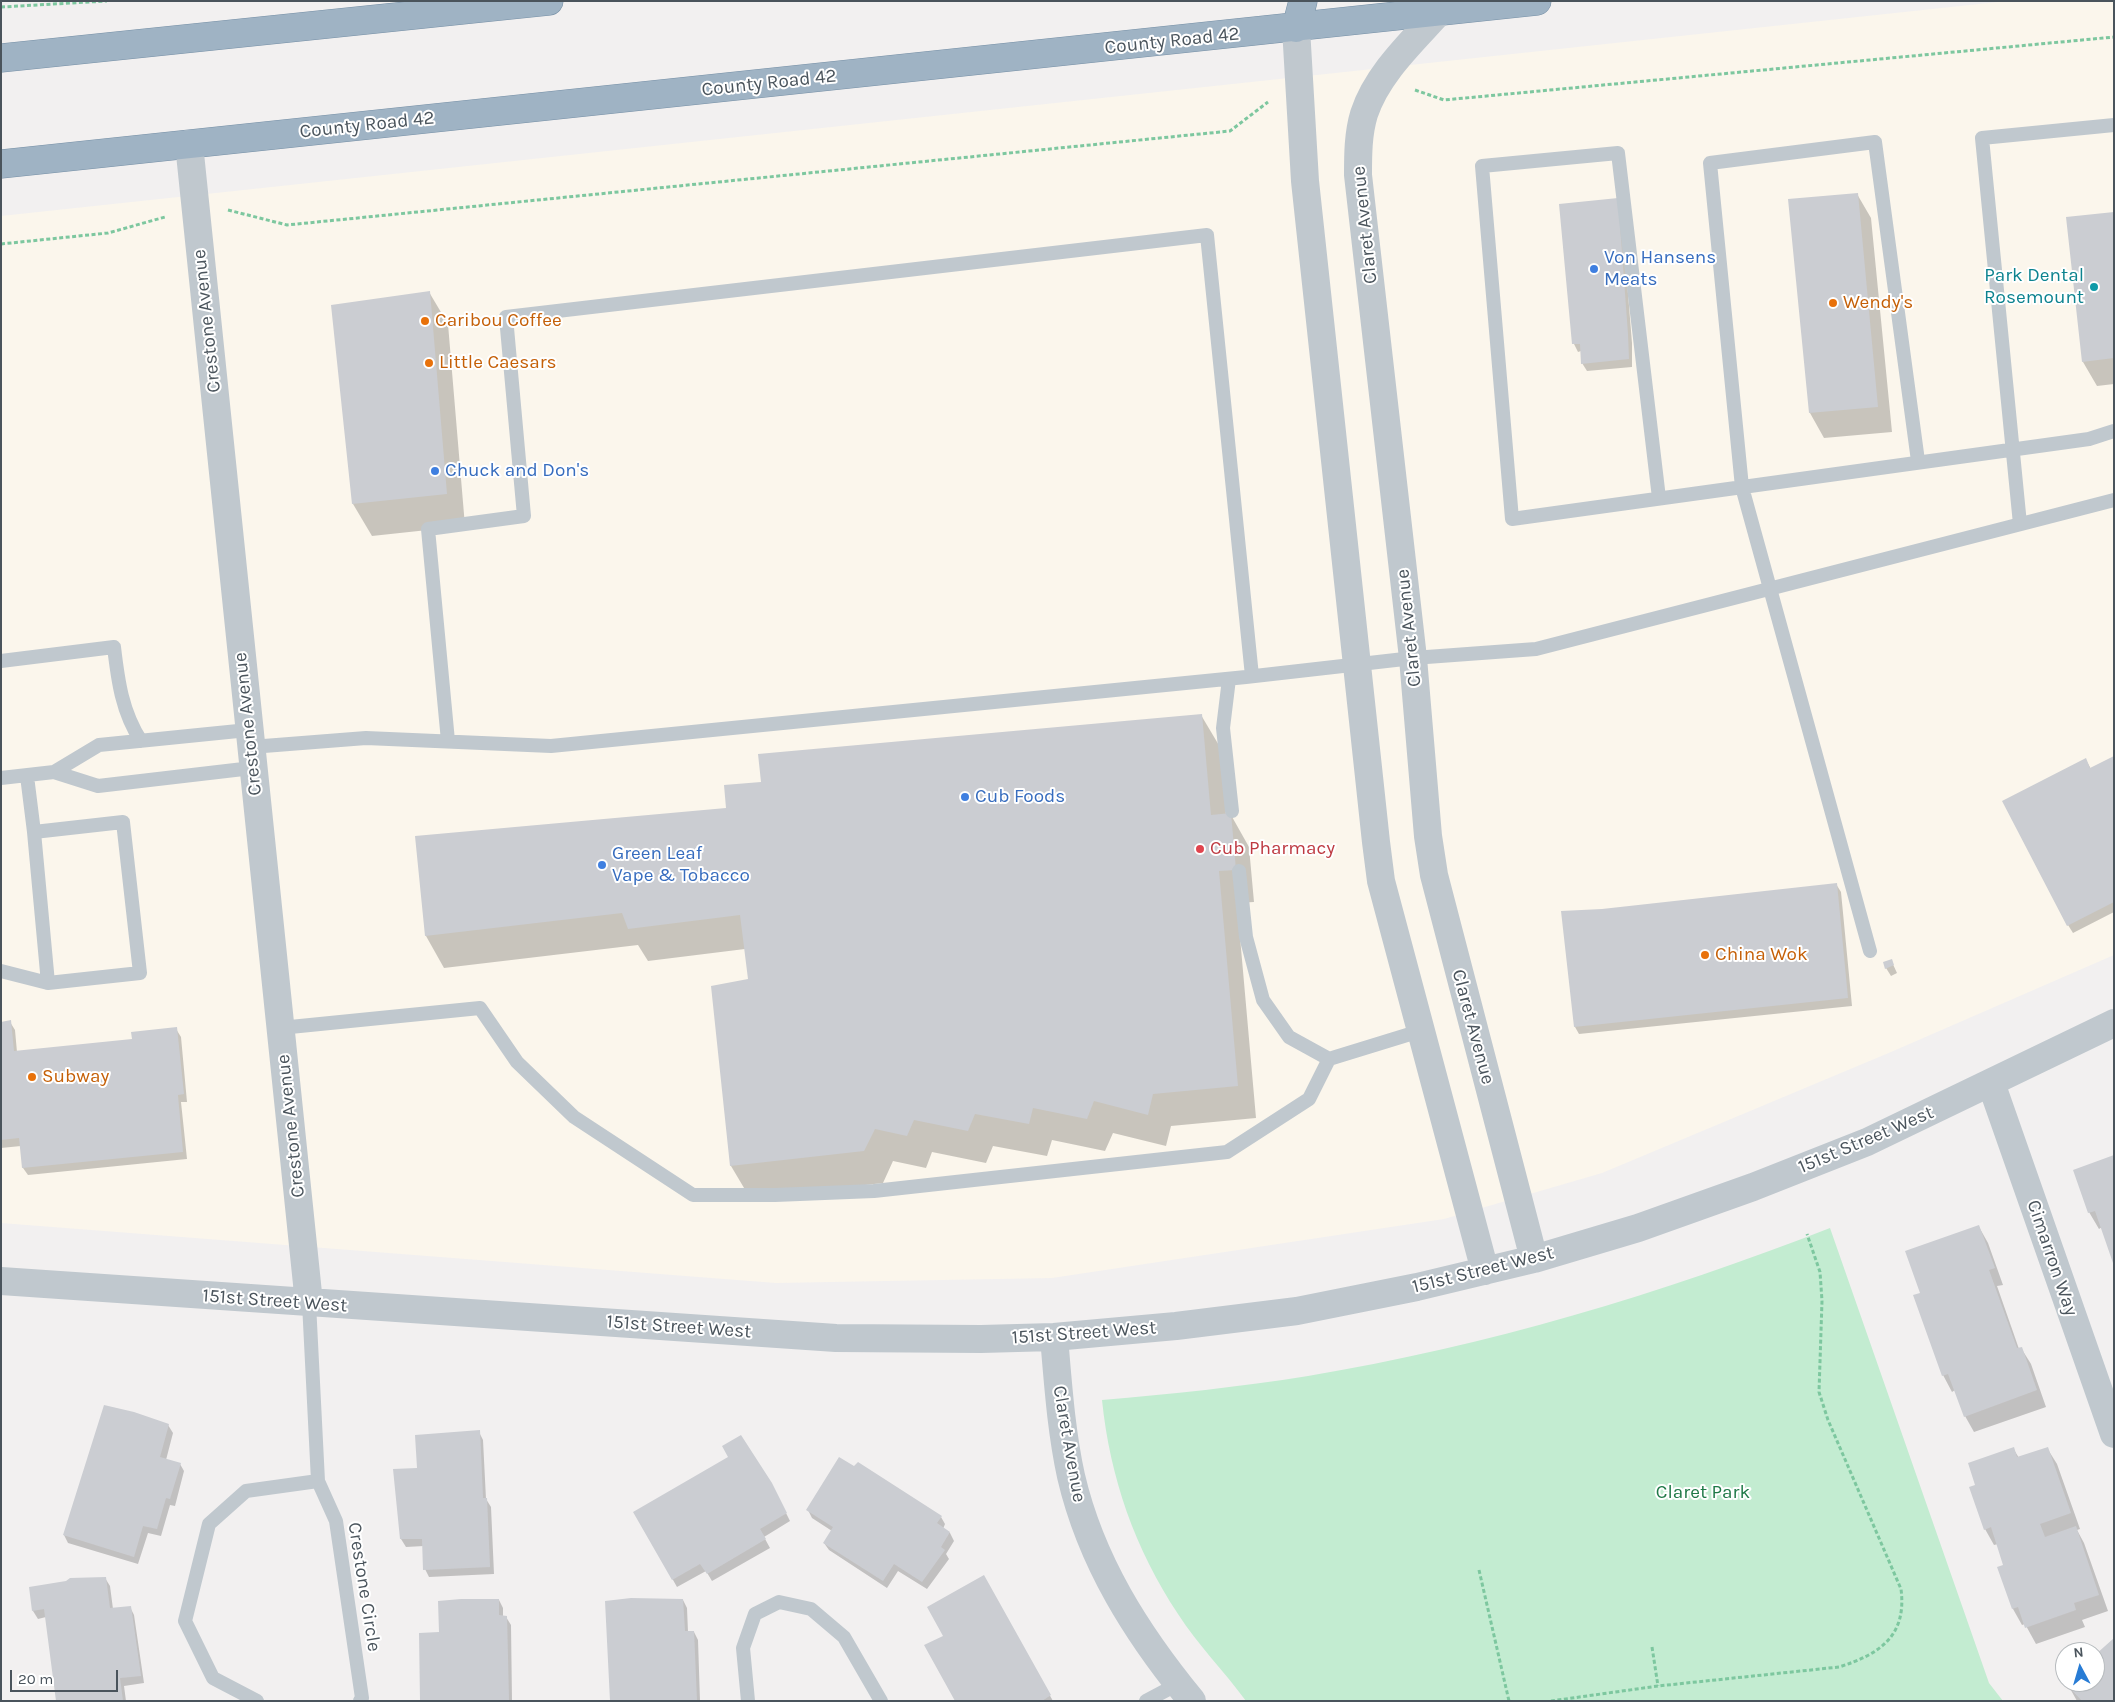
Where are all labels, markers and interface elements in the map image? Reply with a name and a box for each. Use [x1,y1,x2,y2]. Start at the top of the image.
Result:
street label: County Road 42 [1103,23,1241,59]
street label: County Road 42 [700,65,838,101]
street label: County Road 42 [298,107,436,143]
street label: Claret Avenue [1347,165,1383,285]
place label: Von Hansens Meats [1604,247,1716,291]
street label: Crestone Avenue [188,248,226,394]
marker: Von Hansens Meats [1588,263,1600,275]
place label: Park Dental Rosemount [1984,265,2084,309]
marker: Park Dental Rosemount [2088,281,2100,293]
place label: Wendy's [1843,292,1913,314]
marker: Wendy's [1827,297,1839,309]
place label: Caribou Coffee [435,310,562,332]
marker: Caribou Coffee [419,315,431,327]
place label: Little Caesars [439,352,557,374]
marker: Little Caesars [423,357,435,369]
place label: Chuck and Don's [445,460,589,482]
marker: Chuck and Don's [429,465,441,477]
street label: Claret Avenue [1391,568,1427,688]
street label: Crestone Avenue [229,651,267,797]
place label: Cub Foods [975,786,1065,808]
marker: Cub Foods [959,791,971,803]
place label: Cub Pharmacy [1210,838,1335,860]
place label: Green Leaf Vape & Tobacco [612,843,750,887]
marker: Cub Pharmacy [1194,843,1206,855]
marker: Green Leaf Vape & Tobacco [596,859,608,871]
place label: China Wok [1715,944,1808,966]
marker: China Wok [1699,949,1711,961]
street label: Claret Avenue [1447,967,1499,1087]
street label: Crestone Avenue [272,1053,310,1199]
place label: Subway [42,1066,109,1088]
marker: Subway [26,1071,38,1083]
street label: 151st Street West [1795,1101,1937,1179]
street label: Cimarron Way [2021,1197,2083,1319]
street label: 151st Street West [1410,1241,1556,1299]
street label: 151st Street West [202,1285,348,1317]
street label: 151st Street West [606,1311,752,1343]
street label: 151st Street West [1011,1317,1157,1349]
street label: Claret Avenue [1048,1384,1090,1504]
park label: Claret Park [1656,1482,1750,1504]
street label: Crestone Circle [343,1521,385,1653]
north arrow [2055,1642,2105,1692]
text: N [2073,1644,2084,1662]
scale bar [12,1660,120,1692]
text: 20 m [18,1670,53,1688]

